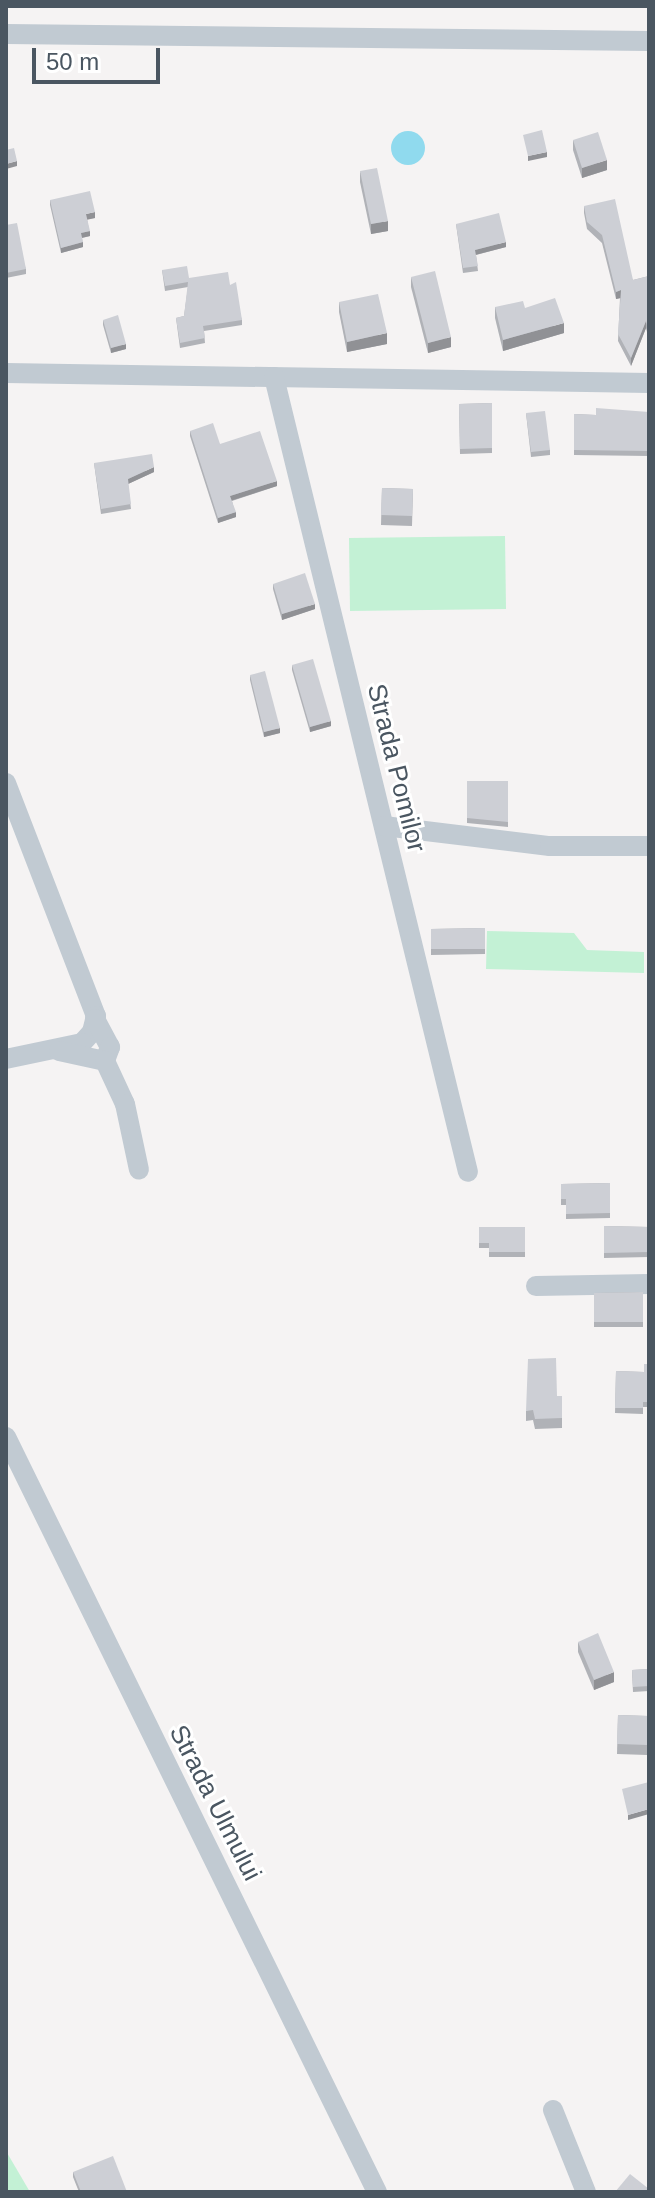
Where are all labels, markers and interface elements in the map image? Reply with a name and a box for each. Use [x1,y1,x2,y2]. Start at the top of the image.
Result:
scale bar [36,32,164,82]
text: 50 m [46,48,99,75]
street label: Strada Pomilor [360,681,432,855]
street label: Strada Ulmului [162,1720,268,1886]

